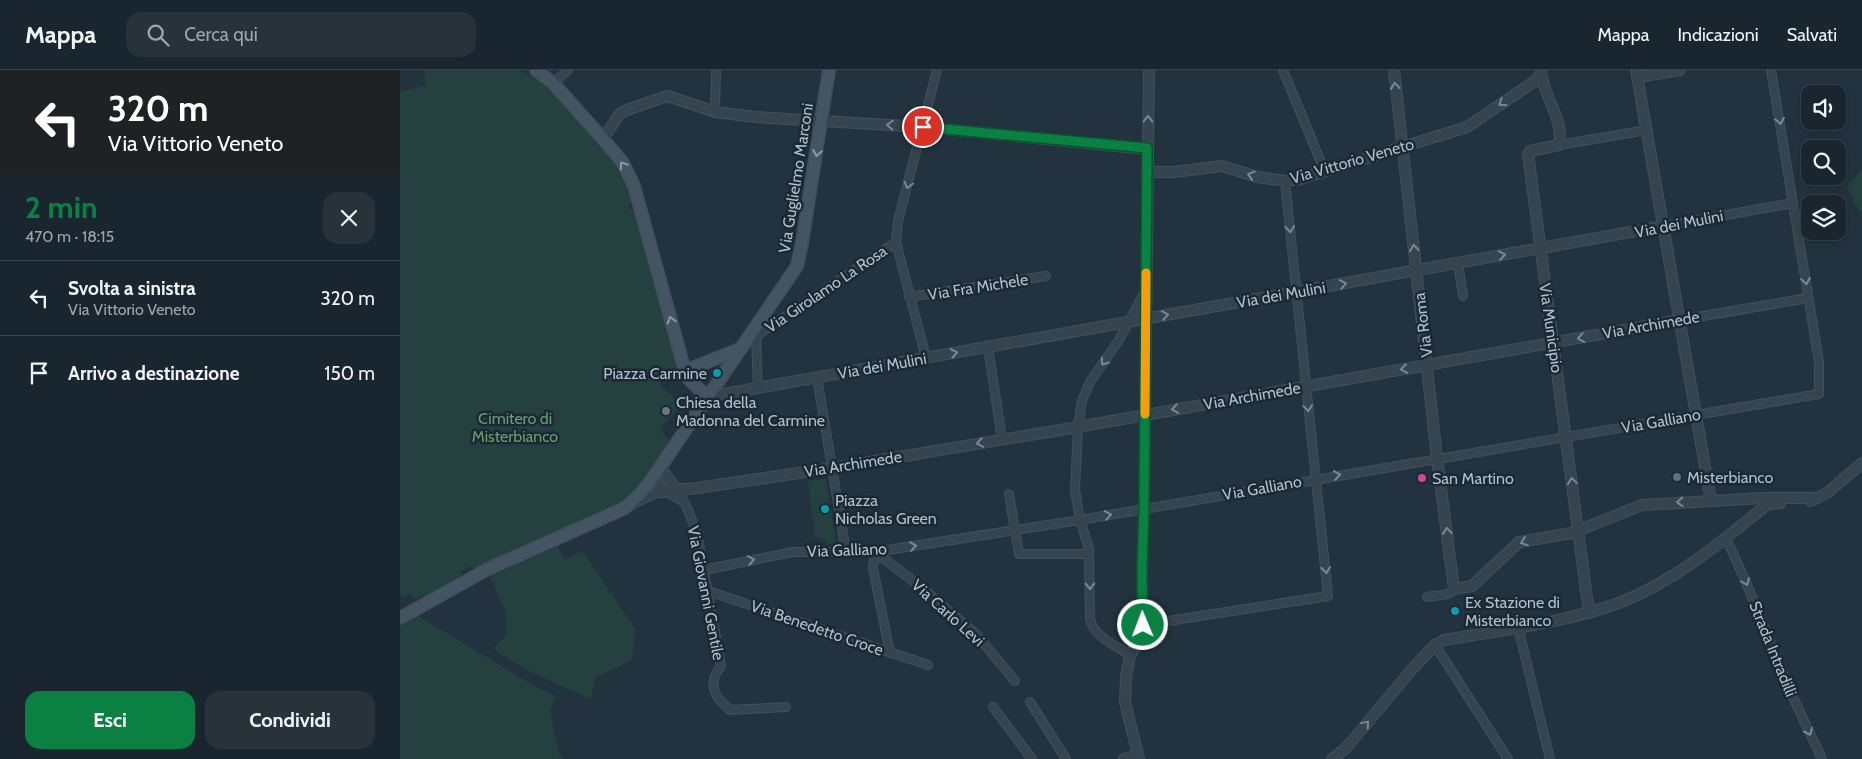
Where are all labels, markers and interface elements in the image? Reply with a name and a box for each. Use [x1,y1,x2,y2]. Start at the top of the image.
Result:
search box [126,12,476,57]
text: Mappa [25,20,96,49]
icon: search [144,21,172,49]
text: Cerca qui [184,23,258,46]
text: Mappa [1598,24,1649,46]
text: Indicazioni [1677,24,1759,46]
text: Salvati [1787,24,1837,46]
one-way arrow [1390,82,1401,90]
map controls [1801,85,1846,240]
button: sound [1801,85,1846,130]
text: 320 m [108,87,208,130]
icon: left [25,90,90,155]
one-way arrow [1499,96,1508,106]
street label: Via Guglielmo Marconi [775,102,817,254]
pin [902,106,944,148]
icon: arrive [909,113,937,141]
one-way arrow [1143,115,1153,123]
one-way arrow [1774,117,1784,125]
one-way arrow [885,120,893,131]
text: Via Vittorio Veneto [108,130,283,157]
street label: Via Vittorio Veneto [1288,134,1416,188]
button: search [1801,140,1846,185]
one-way arrow [812,148,822,157]
one-way arrow [620,161,630,170]
one-way arrow [1247,171,1256,181]
one-way arrow [903,181,914,190]
text: 2 min [25,189,97,226]
button: close [323,192,375,244]
button: layers [1801,195,1846,240]
street label: Via dei Mulini [1633,206,1725,242]
one-way arrow [1284,226,1295,234]
text: 470 m · 18:15 [25,227,114,246]
street label: Via Girolamo La Rosa [762,241,891,337]
one-way arrow [1409,243,1420,251]
one-way arrow [1498,251,1507,261]
street label: Via Fra Michele [927,270,1029,304]
text: Svolta a sinistra [68,277,196,300]
one-way arrow [1800,277,1810,286]
street label: Via dei Mulini [1235,278,1327,312]
one-way arrow [1338,279,1347,290]
street label: Via Municipio [1535,282,1567,374]
icon: left [25,284,53,312]
text: 320 m [321,287,375,310]
street label: Via Roma [1410,291,1436,358]
text: Via Vittorio Veneto [68,300,196,319]
street label: Via Archimede [1601,307,1701,343]
one-way arrow [1161,310,1170,320]
one-way arrow [666,315,677,324]
one-way arrow [1577,332,1585,343]
one-way arrow [949,348,958,358]
street label: Via dei Mulini [836,349,928,383]
one-way arrow [1101,356,1110,366]
icon: arrive [25,359,53,387]
text: Arrivo a destinazione [68,362,239,385]
text: 150 m [324,362,375,385]
place label: Piazza Carmine [603,364,707,383]
one-way arrow [1399,364,1408,374]
marker: Piazza Carmine [711,367,723,379]
street label: Via Archimede [1202,378,1302,414]
place label: Chiesa della Madonna del Carmine [676,393,825,430]
one-way arrow [1170,403,1179,413]
marker: Chiesa della Madonna del Carmine [660,405,672,417]
one-way arrow [1302,405,1313,413]
street label: Via Galliano [1620,405,1702,437]
park label: Cimitero di Misterbianco [472,409,558,446]
one-way arrow [976,437,984,447]
street label: Via Archimede [803,447,903,481]
place label: Misterbianco [1687,468,1773,487]
place label: San Martino [1432,469,1514,488]
one-way arrow [1332,471,1341,481]
marker: Misterbianco [1671,471,1683,483]
street label: Via Galliano [1221,472,1303,504]
marker: San Martino [1416,472,1428,484]
one-way arrow [1567,477,1578,485]
place label: Piazza Nicholas Green [835,491,937,528]
one-way arrow [1675,497,1683,508]
marker: Piazza Nicholas Green [819,503,831,515]
one-way arrow [1103,511,1112,521]
street label: Via Giovanni Gentile [684,524,728,662]
one-way arrow [1442,526,1453,534]
one-way arrow [1520,536,1529,546]
street label: Via Galliano [807,539,887,561]
one-way arrow [908,542,917,552]
one-way arrow [747,556,756,566]
one-way arrow [1320,566,1331,574]
street label: Via Carlo Levi [908,575,988,651]
one-way arrow [1740,577,1751,586]
one-way arrow [1084,583,1095,591]
place label: Ex Stazione di Misterbianco [1465,593,1560,630]
street label: Via Benedetto Croce [748,596,886,660]
position arrow [1116,598,1168,650]
street label: Strada Intradilli [1745,598,1801,700]
marker: Ex Stazione di Misterbianco [1449,605,1461,617]
button: Esci [25,691,195,749]
button: Condividi [205,691,375,749]
one-way arrow [1360,721,1369,730]
one-way arrow [1802,727,1813,736]

